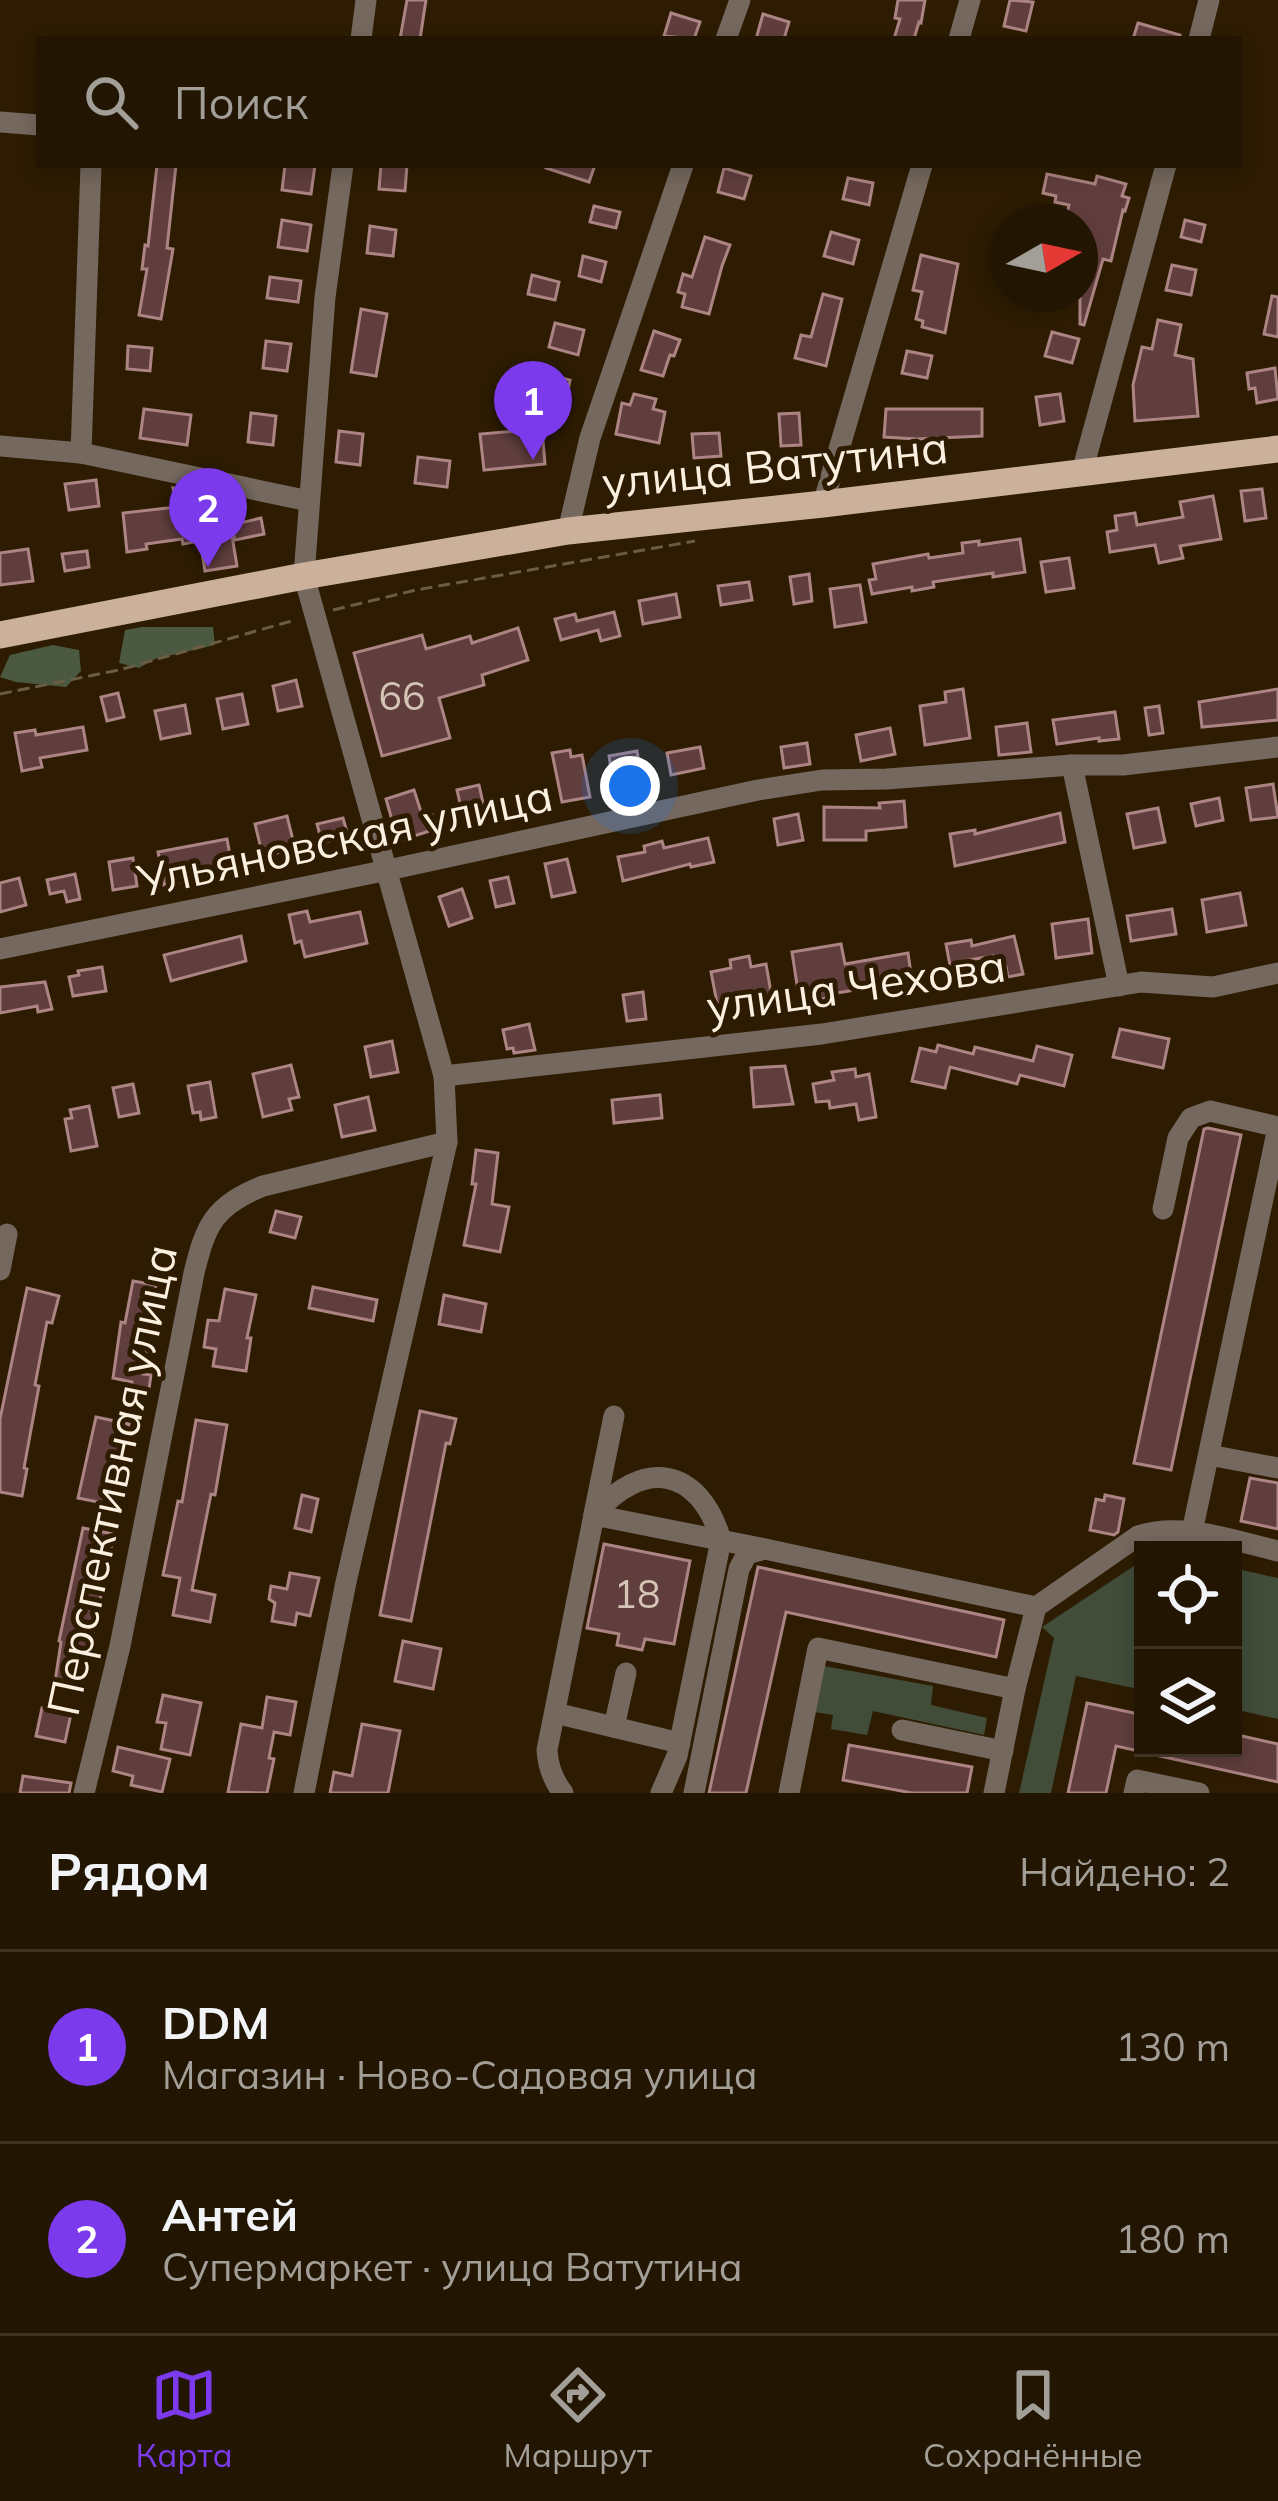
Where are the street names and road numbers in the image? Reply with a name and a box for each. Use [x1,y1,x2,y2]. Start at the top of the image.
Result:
street label: улица Ватутина [599,418,951,510]
street label: Ульяновская улица [131,766,557,909]
street label: улица Чехова [703,936,1009,1034]
street label: Перспективная улица [34,1239,188,1720]

